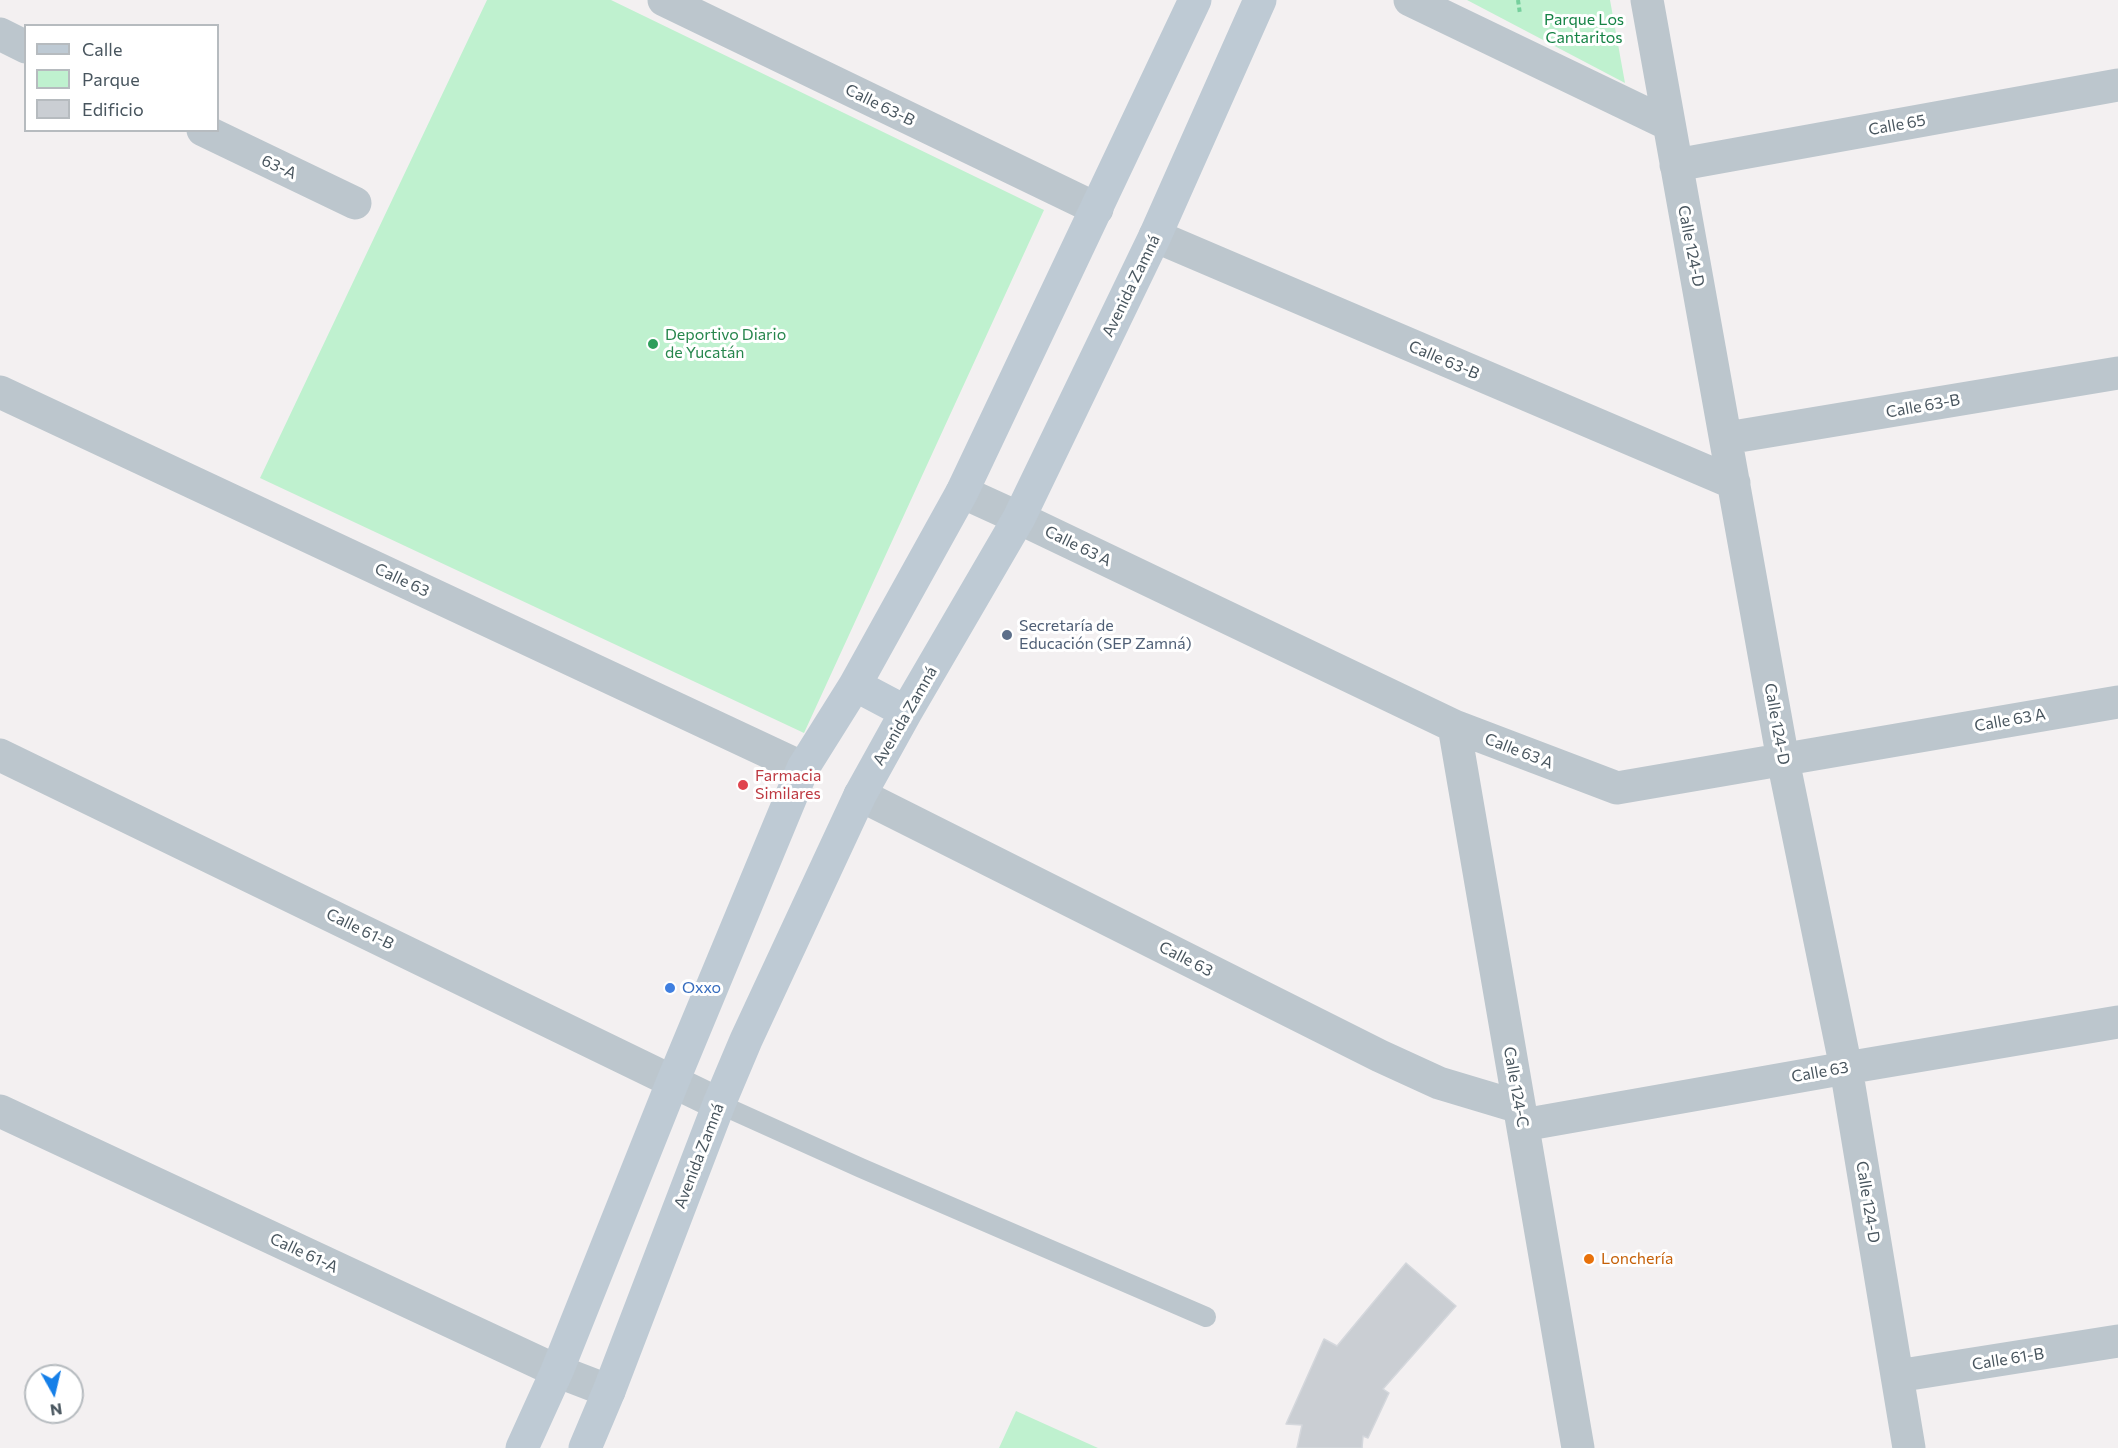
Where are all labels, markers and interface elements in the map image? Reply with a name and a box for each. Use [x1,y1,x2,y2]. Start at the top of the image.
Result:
park label: Parque Los Cantaritos [1544,10,1624,48]
legend [24,24,219,132]
text: Calle [82,38,122,60]
text: Parque [82,68,140,90]
street label: Calle 63-B [842,80,918,130]
text: Edificio [82,98,144,120]
street label: Calle 65 [1867,111,1927,139]
street label: 63-A [259,151,299,183]
street label: Calle 124-D [1674,204,1708,288]
street label: Avenida Zamná [1098,232,1164,340]
place label: Deportivo Diario de Yucatán [665,325,786,363]
marker: Deportivo Diario de Yucatán [646,337,660,351]
street label: Calle 63-B [1406,337,1482,383]
street label: Calle 63-B [1884,390,1962,422]
street label: Calle 63 A [1041,522,1115,570]
street label: Calle 63 [372,559,432,601]
place label: Secretaría de Educación (SEP Zamná) [1019,616,1192,654]
marker: Secretaría de Educación (SEP Zamná) [1000,628,1014,642]
street label: Avenida Zamná [869,663,941,769]
street label: Calle 124-D [1760,682,1794,766]
street label: Calle 63 A [1973,704,2047,736]
street label: Calle 63 A [1482,729,1556,773]
place label: Farmacia Similares [755,766,821,804]
marker: Farmacia Similares [736,778,750,792]
street label: Calle 61-B [323,904,397,954]
street label: Calle 63 [1156,937,1216,981]
place label: Oxxo [682,978,721,998]
marker: Oxxo [663,981,677,995]
street label: Calle 124-C [1499,1045,1533,1129]
street label: Calle 63 [1790,1058,1850,1086]
street label: Avenida Zamná [670,1101,728,1211]
street label: Calle 124-D [1852,1160,1884,1244]
street label: Calle 61-A [267,1229,341,1277]
place label: Lonchería [1601,1249,1673,1269]
marker: Lonchería [1582,1252,1596,1266]
street label: Calle 61-B [1971,1344,2045,1374]
north arrow [24,1364,84,1424]
text: N [49,1400,64,1421]

